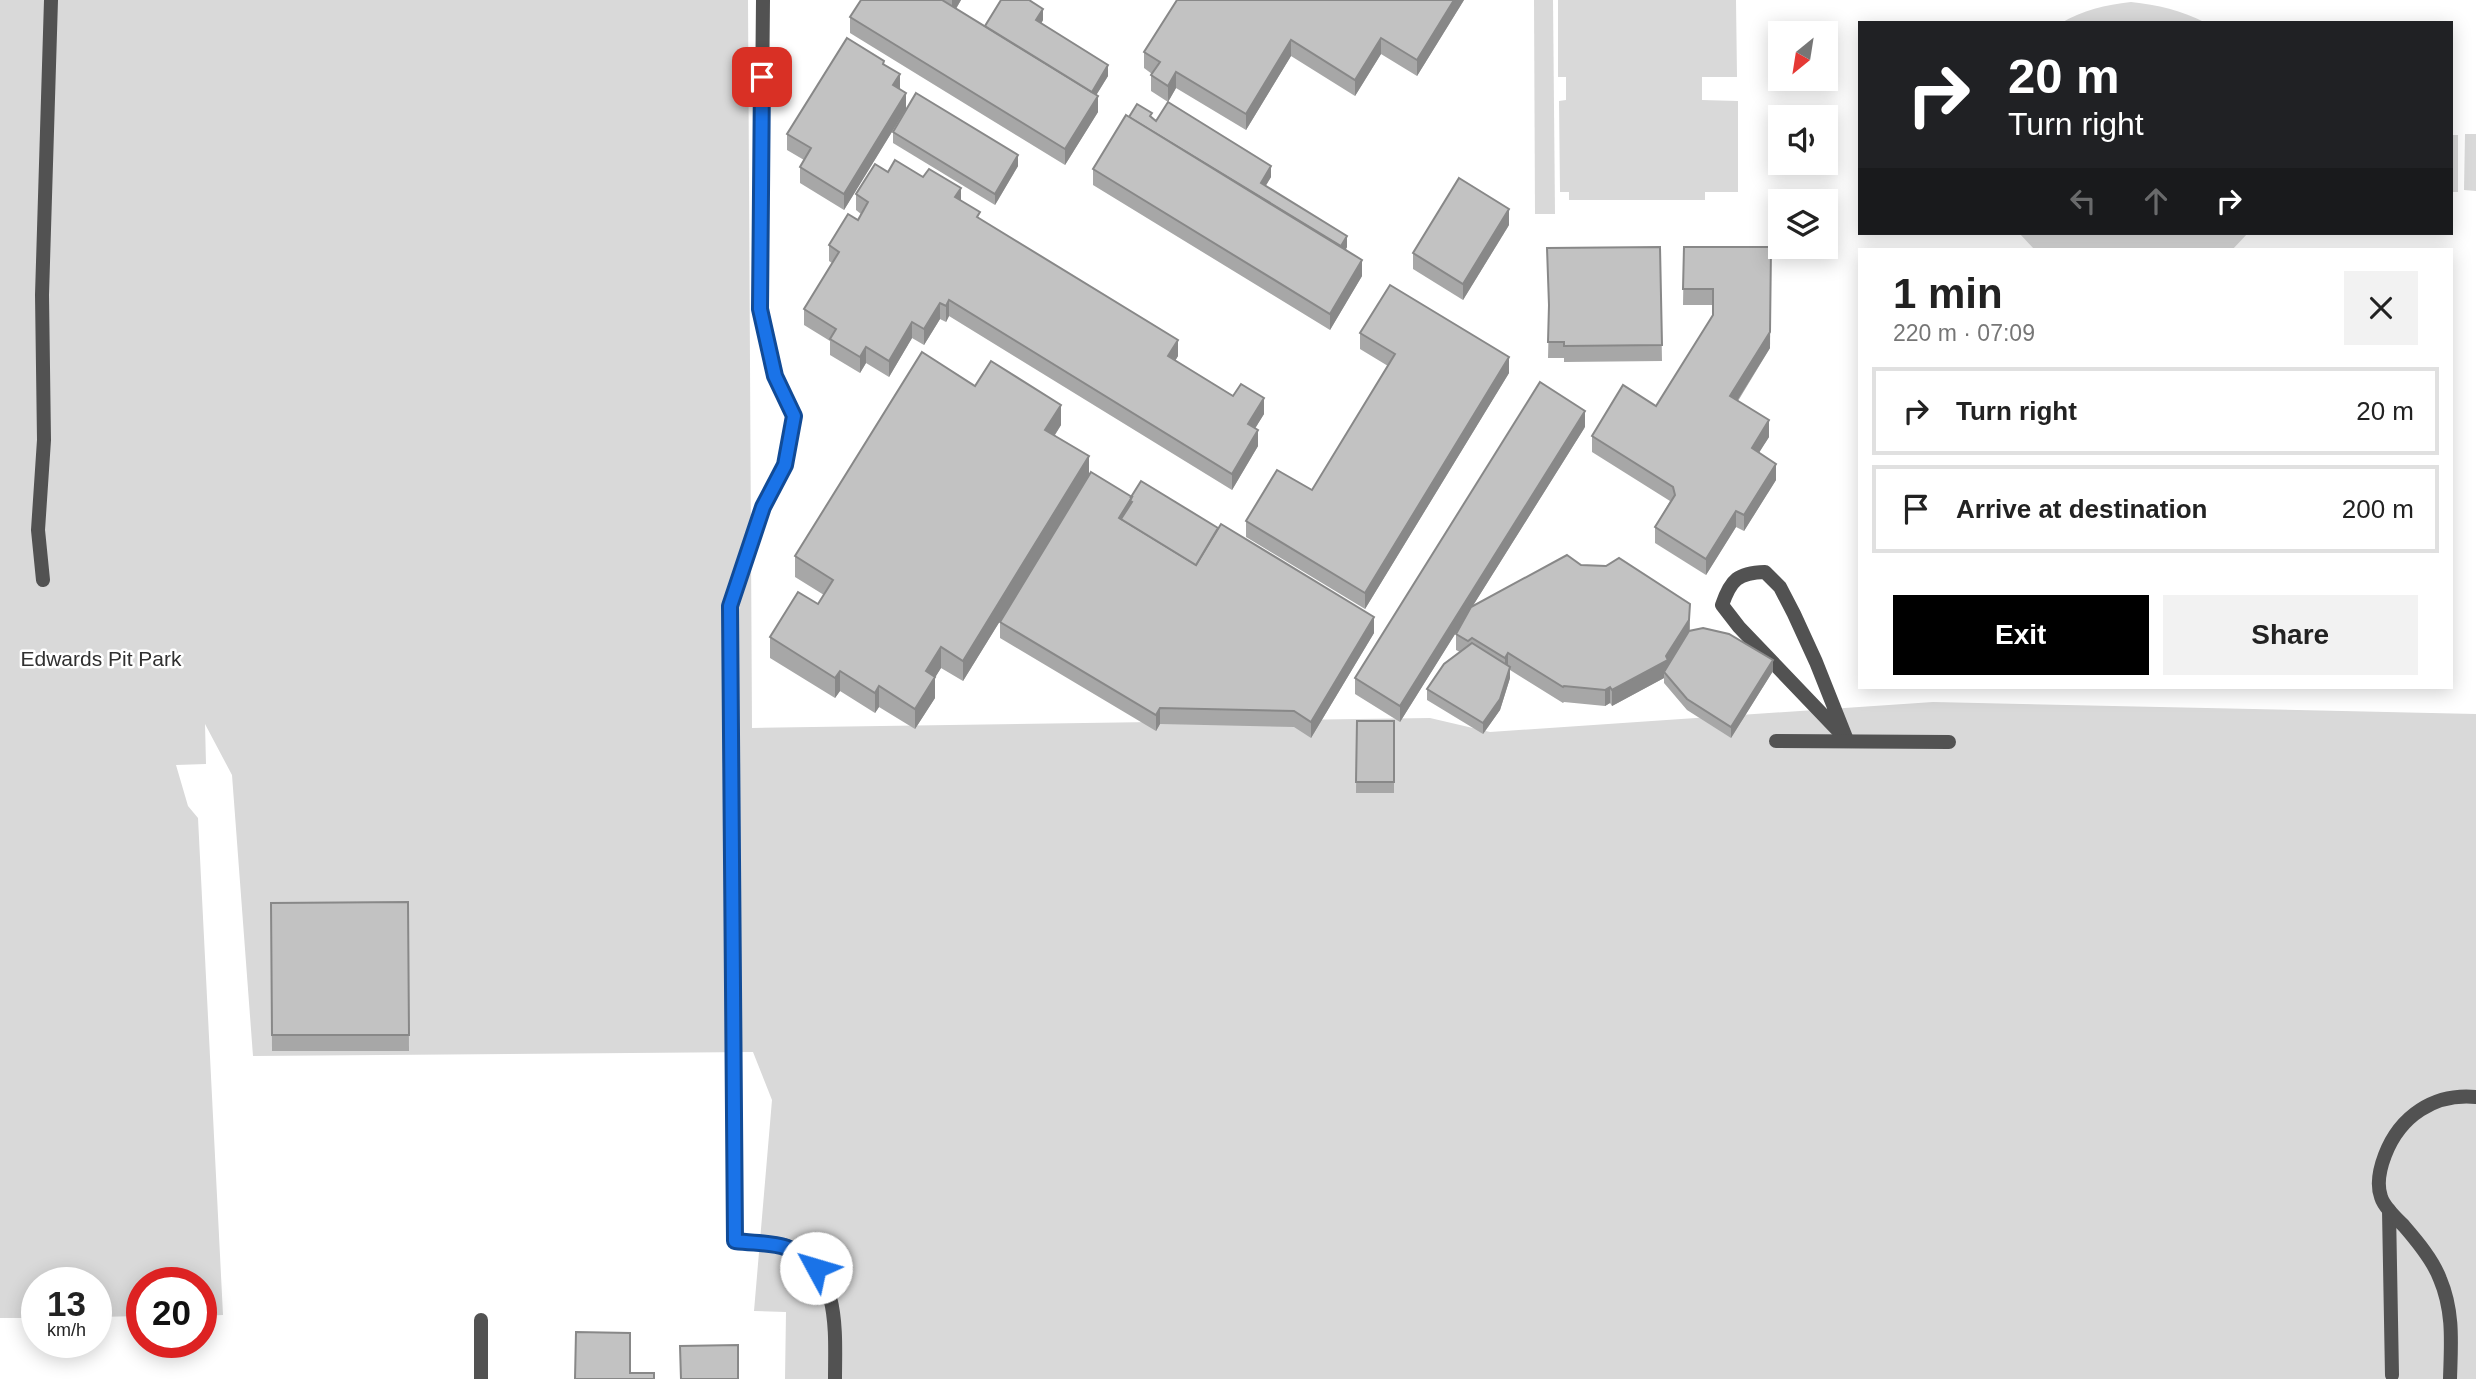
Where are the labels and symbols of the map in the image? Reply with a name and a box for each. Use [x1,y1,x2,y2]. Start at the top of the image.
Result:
north arrow [1768,21,1838,91]
pin [732,47,792,107]
park label: Edwards Pit Park [20,647,182,670]
position arrow [779,1231,853,1305]
speed limit sign: 20 [126,1267,217,1358]

